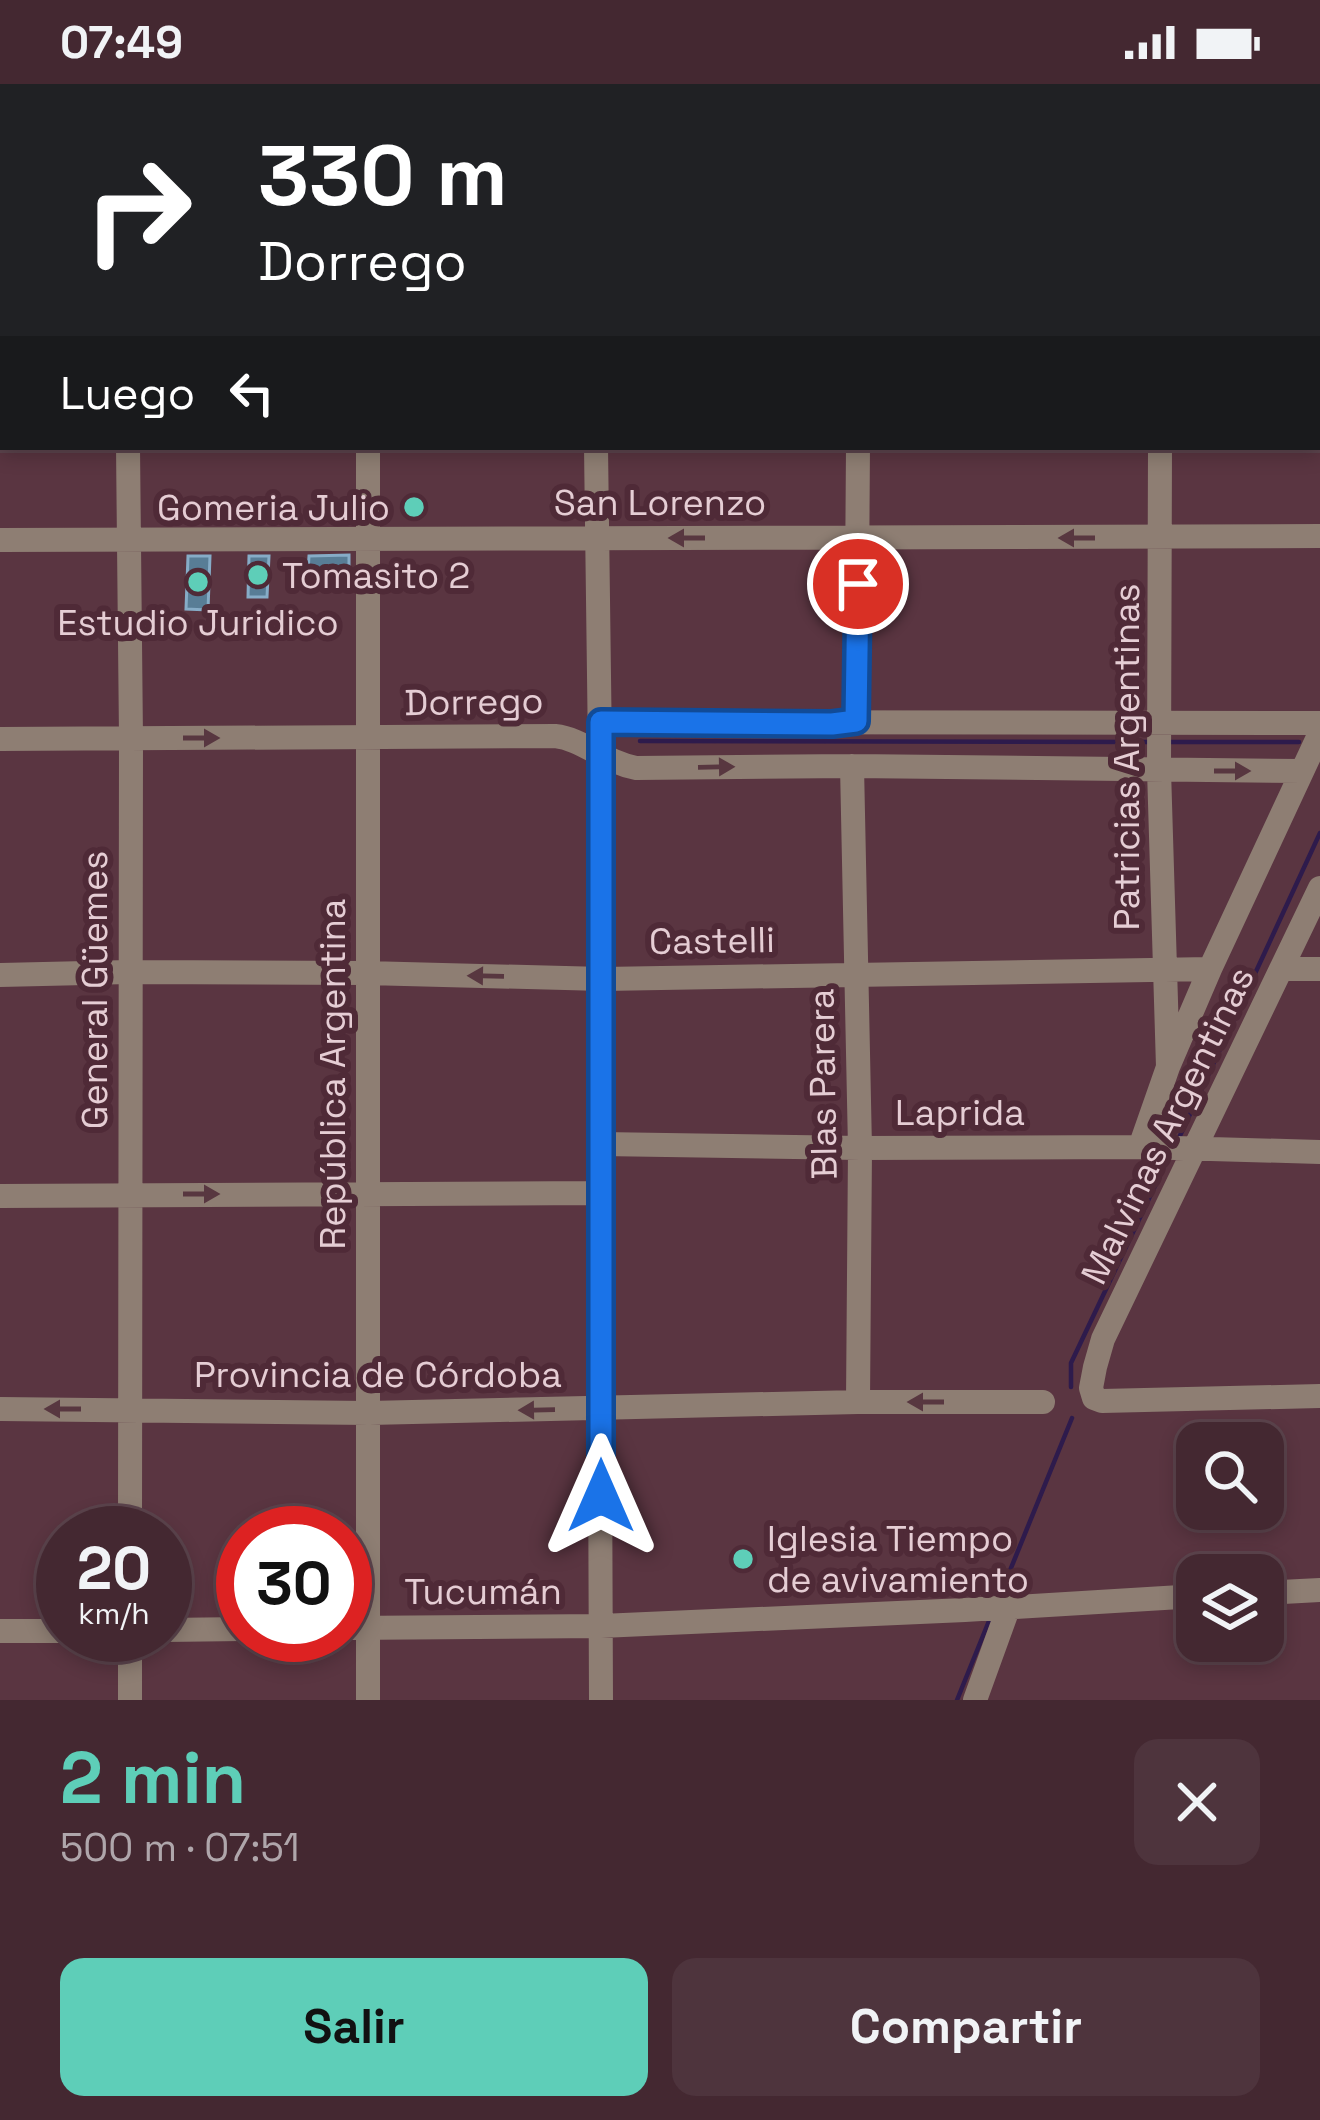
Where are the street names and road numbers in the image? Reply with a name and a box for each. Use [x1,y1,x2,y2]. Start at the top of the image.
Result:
street label: San Lorenzo [554,480,766,526]
street label: Patricias Argentinas [1104,584,1150,930]
street label: Dorrego [404,678,544,726]
street label: General Güemes [72,851,118,1129]
street label: República Argentina [310,899,356,1249]
street label: Castelli [649,917,775,965]
street label: Malvinas Argentinas [1071,959,1265,1292]
street label: Blas Parera [798,988,848,1180]
street label: Laprida [895,1090,1025,1136]
street label: Provincia de Córdoba [194,1352,562,1398]
street label: Tucumán [404,1569,562,1615]

